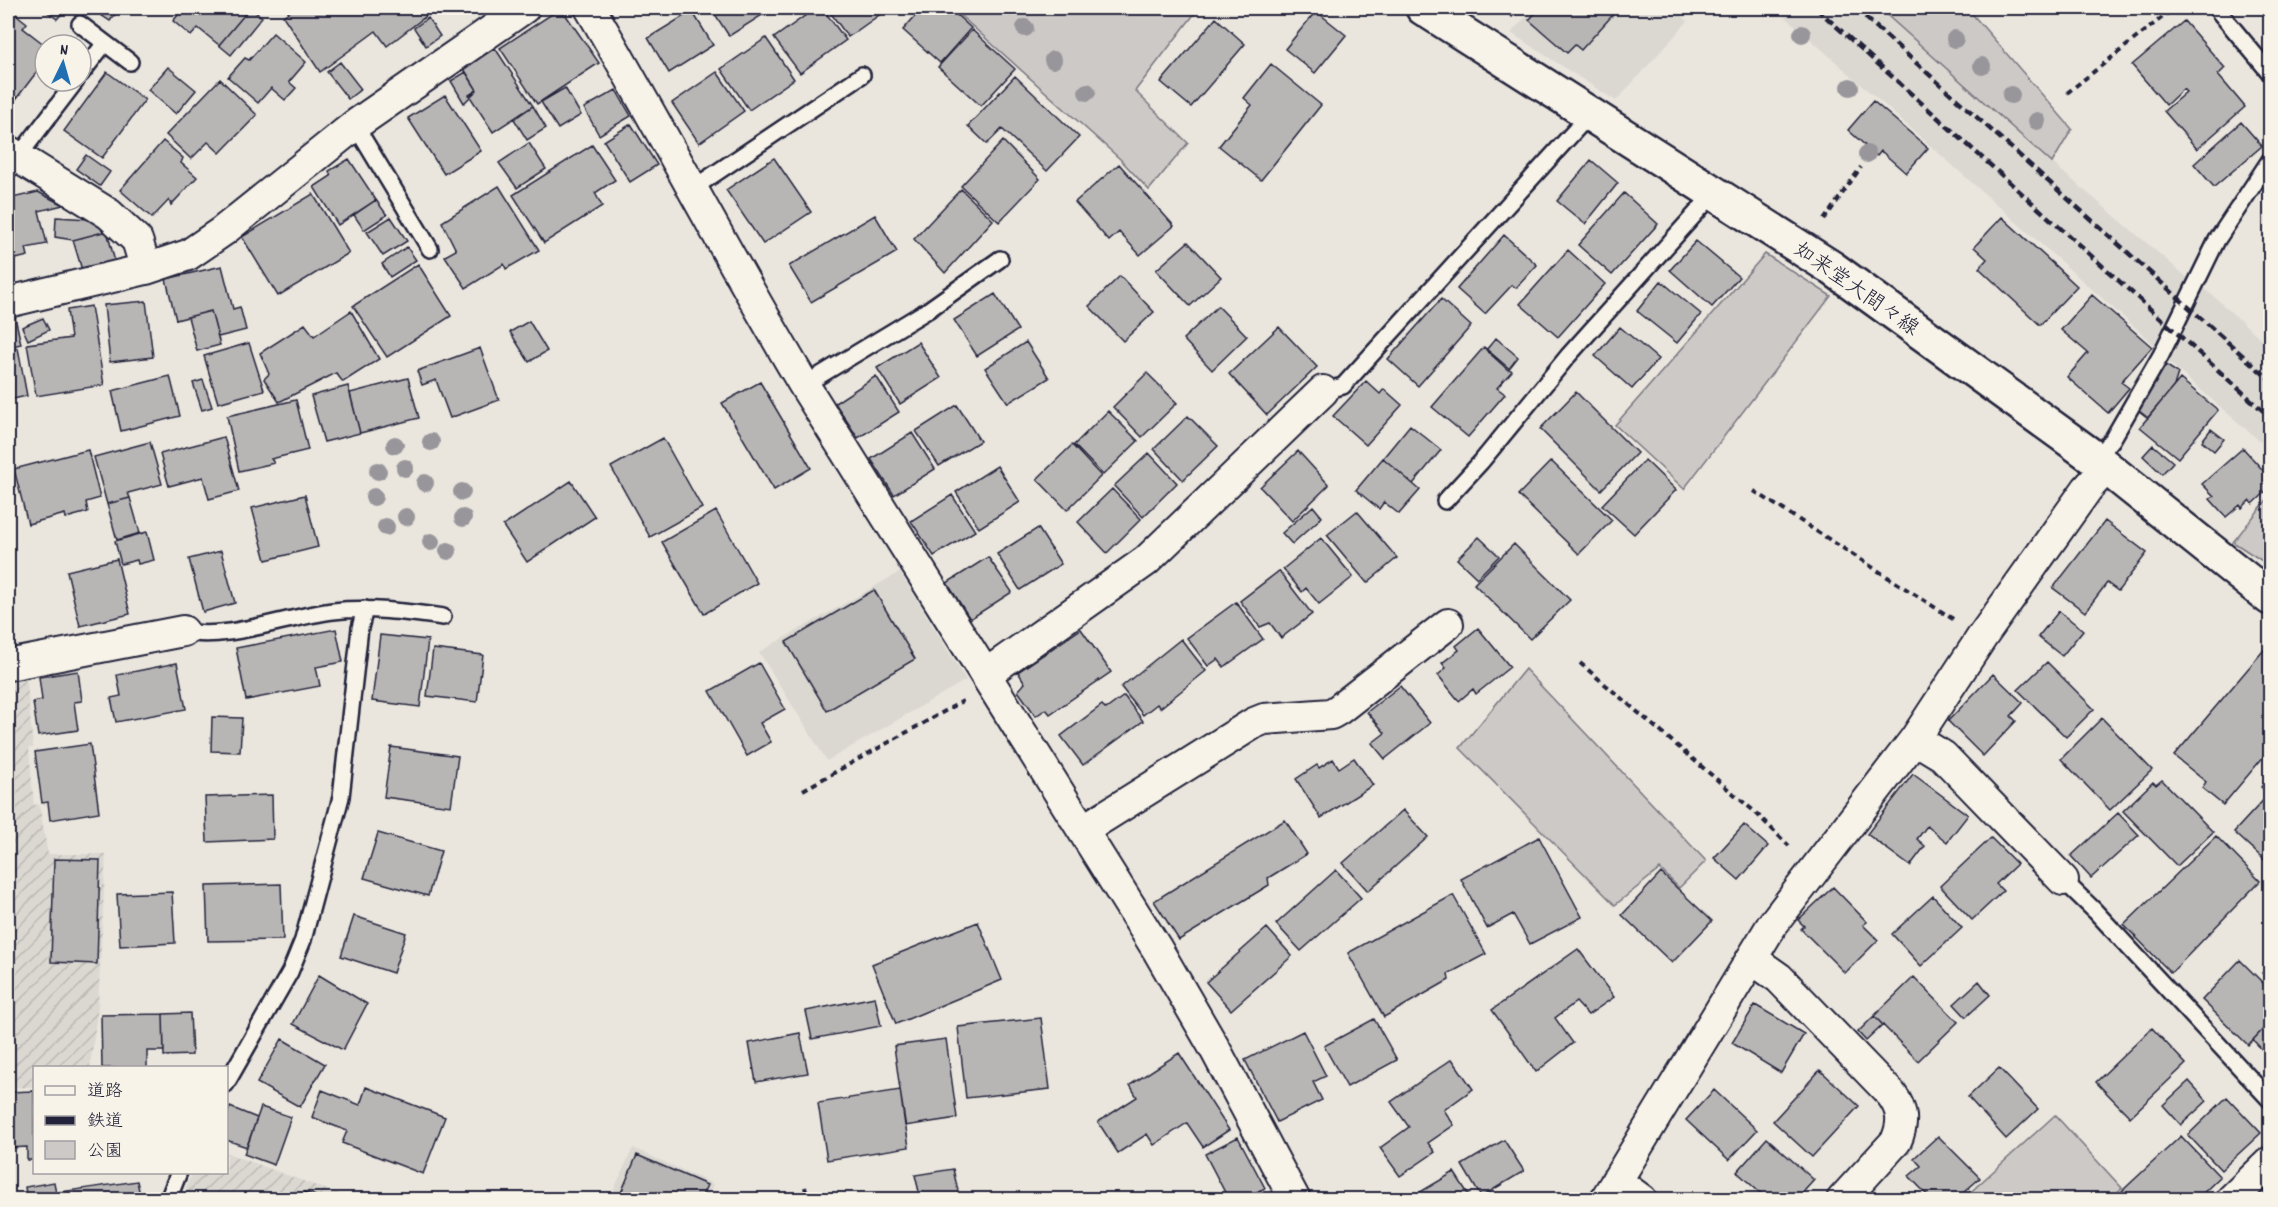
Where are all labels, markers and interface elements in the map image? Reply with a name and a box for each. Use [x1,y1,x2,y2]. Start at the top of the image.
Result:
north arrow [33,33,93,93]
text: N [59,39,69,62]
street label: 如来堂大間々線 [1786,236,1924,345]
legend [33,1066,228,1174]
text: 道路 [87,1080,123,1105]
text: 鉄道 [87,1110,123,1135]
text: 公園 [87,1140,123,1165]

